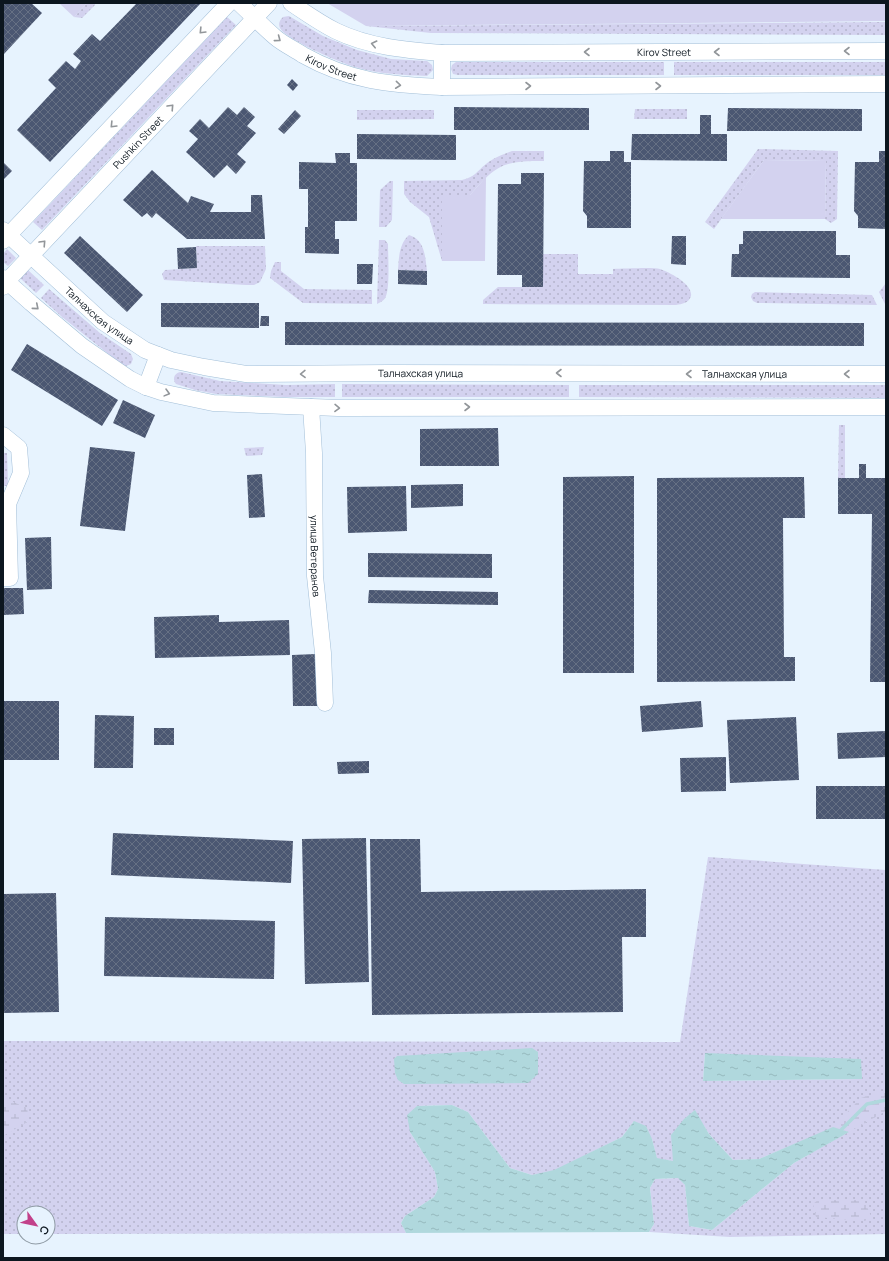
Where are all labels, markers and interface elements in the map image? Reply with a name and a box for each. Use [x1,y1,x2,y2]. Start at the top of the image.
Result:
one-way arrow [200,26,207,34]
one-way arrow [274,34,281,41]
one-way arrow [371,40,377,48]
street label: Kirov Street [637,45,691,59]
one-way arrow [844,47,850,55]
one-way arrow [584,48,590,56]
one-way arrow [714,48,720,56]
street label: Kirov Street [303,51,359,84]
one-way arrow [395,80,401,89]
one-way arrow [655,81,661,90]
one-way arrow [525,82,531,91]
one-way arrow [166,104,173,112]
street label: Pushkin Street [109,113,166,172]
one-way arrow [111,121,118,128]
one-way arrow [38,240,46,248]
street label: Талнахская улица [62,283,137,348]
one-way arrow [31,303,38,310]
street label: Талнахская улица [378,366,463,380]
street label: Талнахская улица [702,367,787,381]
one-way arrow [556,369,562,377]
one-way arrow [300,370,306,378]
one-way arrow [686,370,692,378]
one-way arrow [844,370,850,378]
one-way arrow [163,388,170,397]
one-way arrow [464,403,470,411]
one-way arrow [334,404,340,412]
street label: улица Ветеранов [308,515,324,598]
north arrow [16,1205,56,1245]
text: С [36,1223,53,1238]

